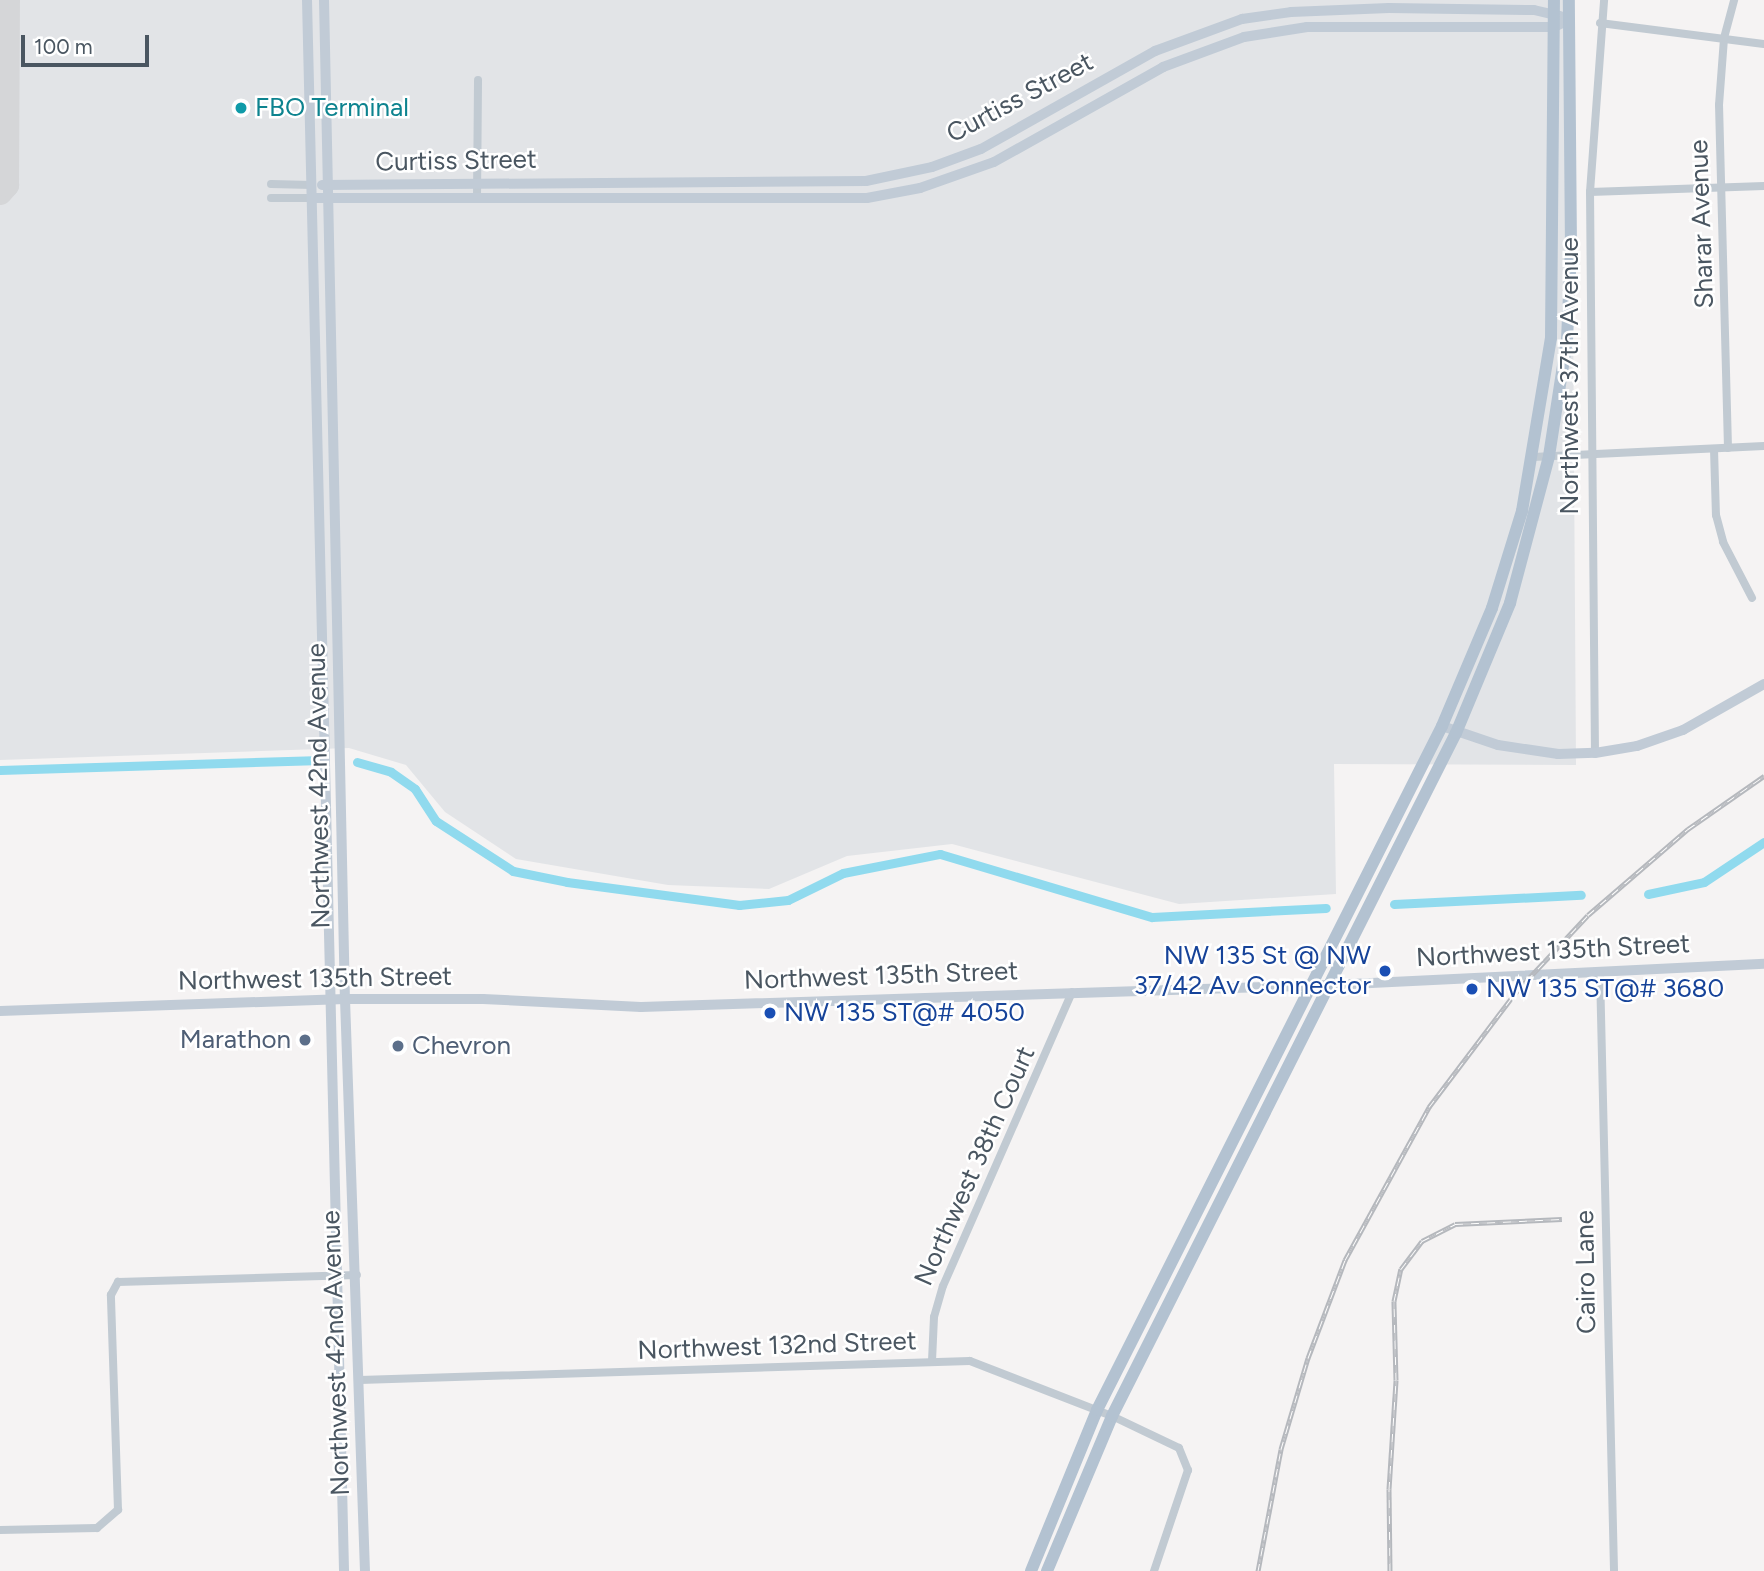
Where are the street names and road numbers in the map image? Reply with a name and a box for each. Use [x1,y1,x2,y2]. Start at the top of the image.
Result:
street label: Curtiss Street [941,46,1099,150]
street label: Sharar Avenue [1683,139,1721,309]
street label: Curtiss Street [375,144,537,178]
street label: Northwest 37th Avenue [1554,237,1586,515]
street label: Northwest 42nd Avenue [301,643,337,929]
street label: Northwest 135th Street [1415,928,1691,974]
street label: Northwest 135th Street [743,956,1019,996]
street label: Northwest 135th Street [178,961,452,997]
street label: Northwest 38th Court [908,1042,1042,1290]
street label: Northwest 42nd Avenue [315,1210,357,1496]
street label: Cairo Lane [1569,1210,1603,1334]
street label: Northwest 132nd Street [637,1326,917,1366]

